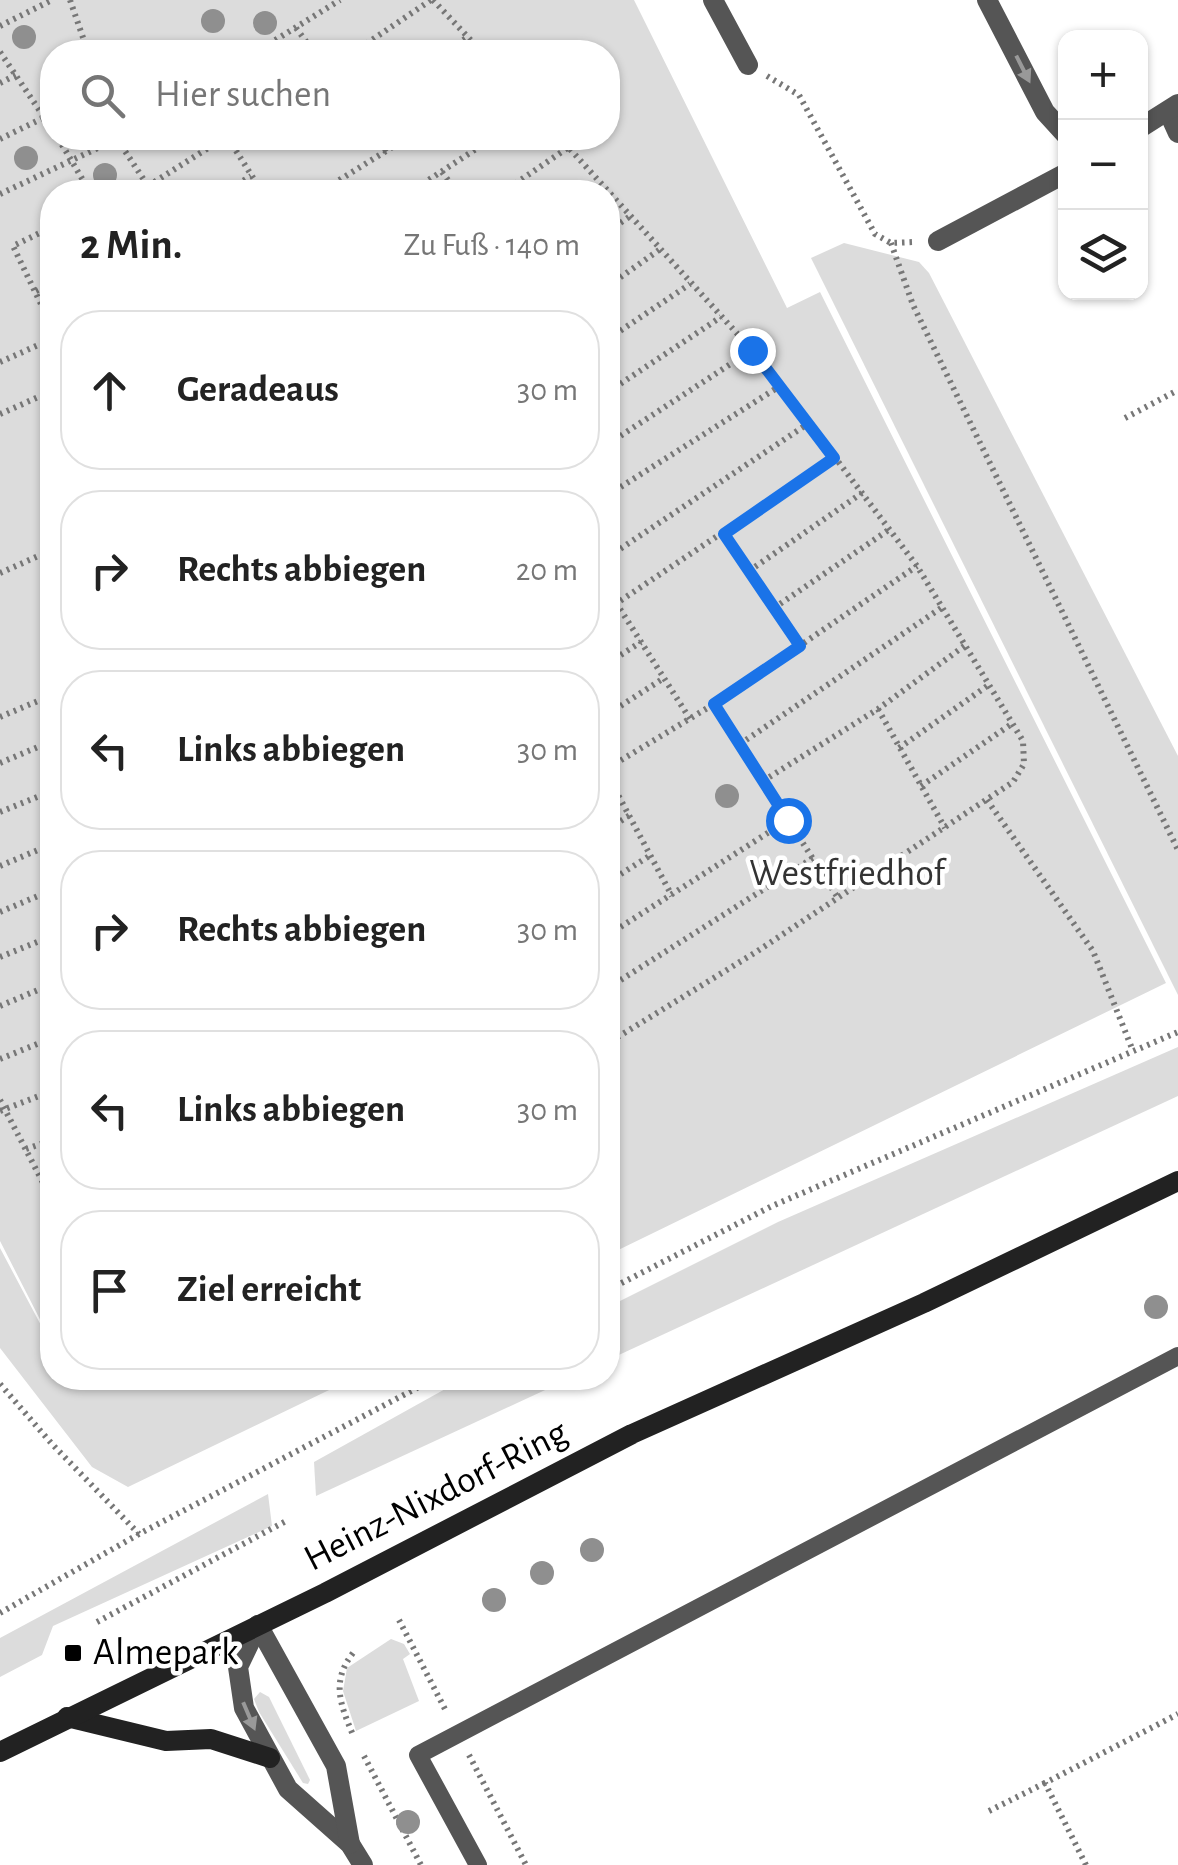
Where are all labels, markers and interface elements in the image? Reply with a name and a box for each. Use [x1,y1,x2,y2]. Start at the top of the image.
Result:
map controls [1058,30,1148,300]
button: + [1058,30,1148,120]
search box [40,40,620,150]
one-way arrow [1014,55,1031,84]
icon: search [75,68,130,123]
text: Hier suchen [155,76,331,114]
button: − [1058,120,1148,210]
button: layers [1058,210,1148,300]
text: 2 Min. [80,224,182,266]
text: Zu Fuß · 140 m [404,229,580,261]
route end [730,328,776,374]
icon: ahead [82,363,137,418]
text: Geradeaus [177,371,339,409]
text: 30 m [517,374,578,406]
icon: right [82,543,137,598]
text: Rechts abbiegen [177,551,426,589]
text: 20 m [516,554,578,586]
icon: left [82,723,137,778]
text: Links abbiegen [177,731,405,769]
text: 30 m [517,734,578,766]
route start [766,798,812,844]
park label: Westfriedhof [749,855,947,893]
icon: right [82,903,137,958]
text: Rechts abbiegen [177,911,426,949]
text: 30 m [517,914,578,946]
icon: left [82,1083,137,1138]
text: Links abbiegen [177,1091,405,1129]
text: 30 m [517,1094,578,1126]
icon: arrive [82,1263,137,1318]
text: Ziel erreicht [177,1271,361,1309]
street label: Heinz-Nixdorf-Ring [298,1413,574,1579]
place label: Almepark [93,1634,239,1672]
marker: Almepark [62,1642,84,1664]
one-way arrow [241,1701,257,1731]

